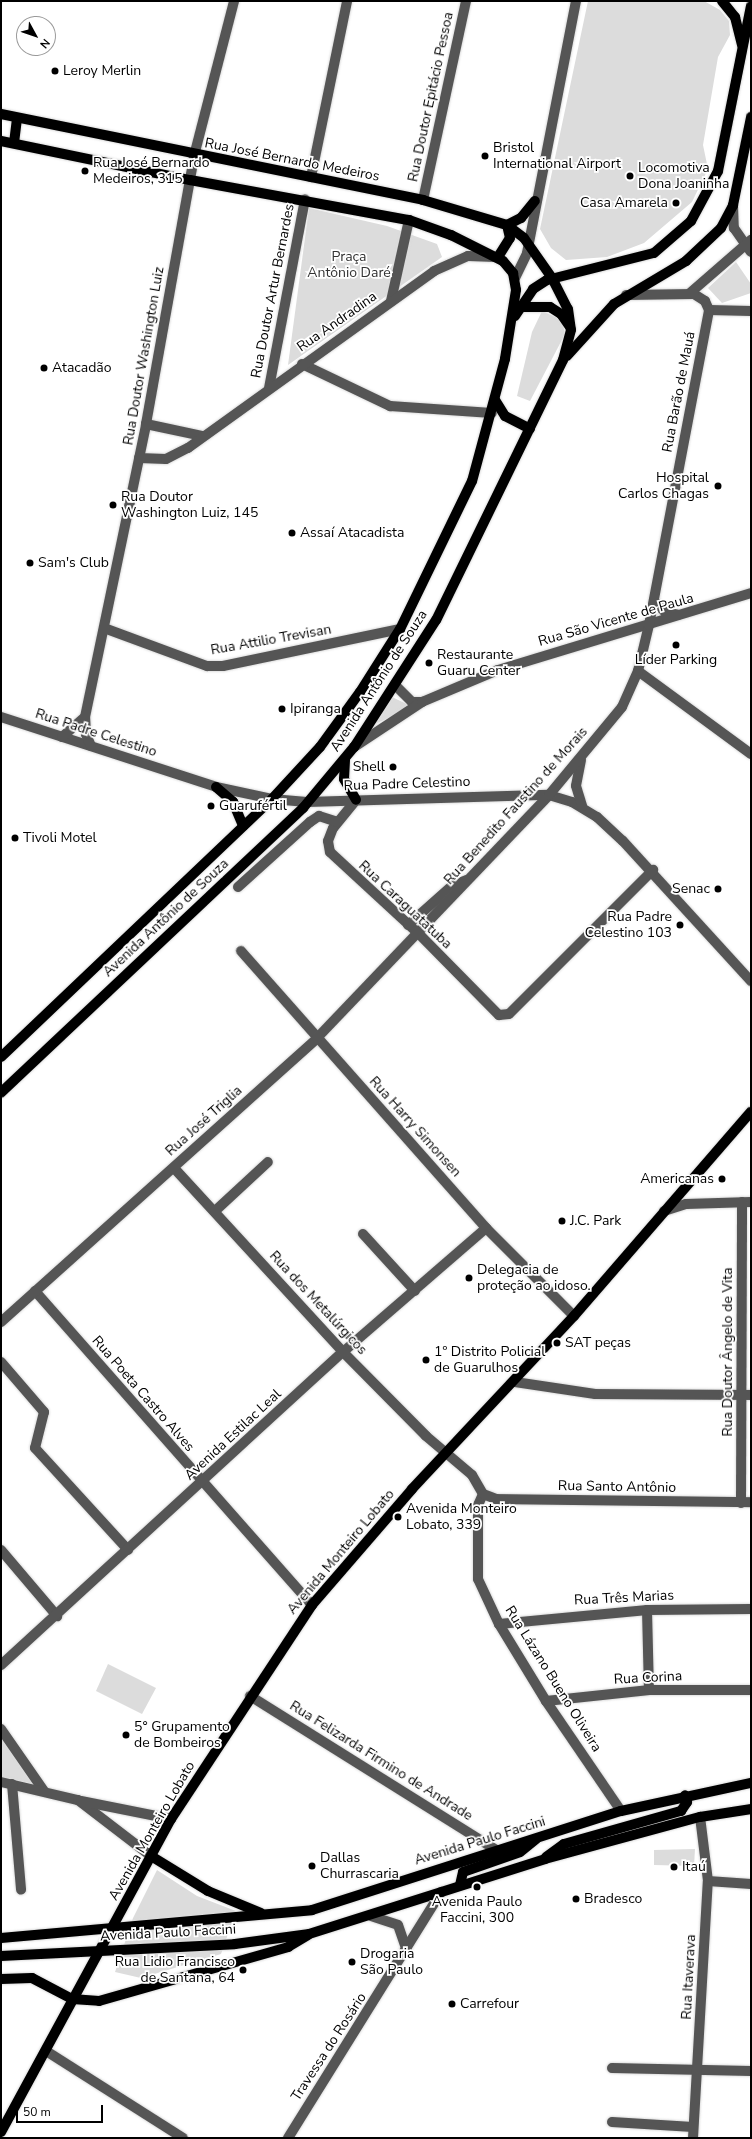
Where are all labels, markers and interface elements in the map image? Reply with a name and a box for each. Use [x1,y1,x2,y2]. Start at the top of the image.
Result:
street label: Rua Doutor Epitácio Pessoa [405,11,457,183]
north arrow [16,16,56,56]
text: N [36,35,53,51]
place label: Leroy Merlin [63,63,141,79]
marker: Leroy Merlin [50,66,60,76]
street label: Rua José Bernardo Medeiros [203,135,381,185]
place label: Bristol International Airport [493,140,621,172]
marker: Bristol International Airport [480,151,490,161]
place label: Rua José Bernardo Medeiros, 315 [93,155,210,188]
place label: Locomotiva Dona Joaninha [638,160,729,192]
marker: Rua José Bernardo Medeiros, 315 [80,166,90,176]
marker: Locomotiva Dona Joaninha [625,171,635,181]
place label: Casa Amarela [580,195,668,211]
marker: Casa Amarela [671,198,681,208]
street label: Rua Doutor Artur Bernardes [248,203,298,379]
park label: Praça Antônio Daré [307,249,391,282]
street label: Rua Doutor Washington Luiz [120,266,168,446]
street label: Rua Andradina [294,288,380,356]
street label: Rua Barão de Mauá [659,330,699,454]
place label: Atacadão [52,360,112,376]
marker: Atacadão [39,363,49,373]
place label: Hospital Carlos Chagas [618,470,709,502]
marker: Hospital Carlos Chagas [712,480,724,492]
place label: Rua Doutor Washington Luiz, 145 [121,489,258,522]
marker: Rua Doutor Washington Luiz, 145 [108,500,118,510]
place label: Assaí Atacadista [300,525,404,541]
marker: Assaí Atacadista [287,528,297,538]
place label: Sam's Club [38,555,109,571]
marker: Sam's Club [25,558,35,568]
street label: Rua São Vicente de Paula [536,590,696,650]
street label: Avenida Antônio de Souza [327,607,431,755]
street label: Rua Attilio Trevisan [209,621,333,659]
marker: Líder Parking [671,640,681,650]
place label: Restaurante Guaru Center [437,647,521,680]
place label: Líder Parking [635,652,717,668]
marker: Restaurante Guaru Center [424,658,434,668]
place label: Ipiranga [290,701,341,717]
marker: Ipiranga [277,704,287,714]
street label: Rua Padre Celestino [33,705,159,761]
street label: Rua Benedito Faustino de Morais [441,724,591,888]
place label: Shell [353,759,385,775]
marker: Shell [388,762,398,772]
street label: Rua Padre Celestino [343,773,471,795]
place label: Guarufértil [219,798,287,814]
marker: Guarufértil [206,801,216,811]
place label: Tivoli Motel [23,830,97,846]
marker: Tivoli Motel [10,833,20,843]
street label: Avenida Antônio de Souza [100,855,232,981]
street label: Rua Caraguatatuba [355,857,455,953]
place label: Senac [672,881,710,897]
marker: Senac [713,884,723,894]
place label: Rua Padre Celestino 103 [585,909,672,942]
marker: Rua Padre Celestino 103 [675,920,685,930]
street label: Rua Harry Simonsen [366,1073,464,1181]
street label: Rua José Triglia [162,1082,246,1160]
place label: Americanas [640,1171,714,1187]
marker: Americanas [717,1174,727,1184]
place label: J.C. Park [570,1213,621,1229]
marker: J.C. Park [557,1216,567,1226]
street label: Rua dos Metalúrgicos [266,1248,370,1358]
place label: Delegacia de proteção ao idoso. [477,1262,591,1294]
street label: Rua Doutor Ângelo de Vita [720,1267,736,1437]
marker: Delegacia de proteção ao idoso. [464,1273,474,1283]
street label: Rua Poeta Castro Alves [88,1333,198,1455]
place label: SAT peças [565,1335,631,1351]
marker: SAT peças [552,1338,562,1348]
place label: 1º Distrito Policial de Guarulhos [434,1344,545,1376]
marker: 1º Distrito Policial de Guarulhos [421,1355,431,1365]
street label: Avenida Estilac Leal [181,1386,285,1484]
street label: Rua Santo Antônio [558,1478,676,1496]
street label: Avenida Monteiro Lobato [284,1486,398,1618]
place label: Avenida Monteiro Lobato, 339 [406,1501,517,1534]
marker: Avenida Monteiro Lobato, 339 [393,1512,403,1522]
street label: Rua Três Marias [574,1587,674,1609]
street label: Rua Lázano Bueno Oliveira [501,1603,605,1755]
street label: Rua Corina [613,1668,683,1688]
street label: Rua Felizarda Firmino de Andrade [286,1698,476,1824]
place label: 5° Grupamento de Bombeiros [134,1719,230,1752]
marker: 5° Grupamento de Bombeiros [121,1730,131,1740]
street label: Avenida Monteiro Lobato [105,1758,199,1904]
street label: Avenida Paulo Faccini [412,1813,548,1869]
place label: Dallas Churrascaria [320,1850,399,1882]
place label: Itaú [682,1859,706,1875]
marker: Dallas Churrascaria [307,1861,317,1871]
marker: Itaú [669,1862,679,1872]
marker: Avenida Paulo Faccini, 300 [472,1882,482,1892]
place label: Bradesco [584,1891,642,1907]
place label: Avenida Paulo Faccini, 300 [432,1894,522,1926]
marker: Bradesco [571,1894,581,1904]
street label: Avenida Paulo Faccini [100,1921,236,1945]
street label: Rua Itaverava [678,1934,700,2020]
place label: Drogaria São Paulo [360,1946,423,1978]
place label: Rua Lidio Francisco de Santana, 64 [115,1954,235,1986]
marker: Drogaria São Paulo [347,1957,357,1967]
marker: Rua Lidio Francisco de Santana, 64 [238,1965,248,1975]
street label: Travessa do Rosário [288,1990,370,2104]
place label: Carrefour [460,1996,519,2012]
marker: Carrefour [447,1999,457,2009]
scale bar [18,2097,105,2123]
text: 50 m [23,2104,51,2120]

